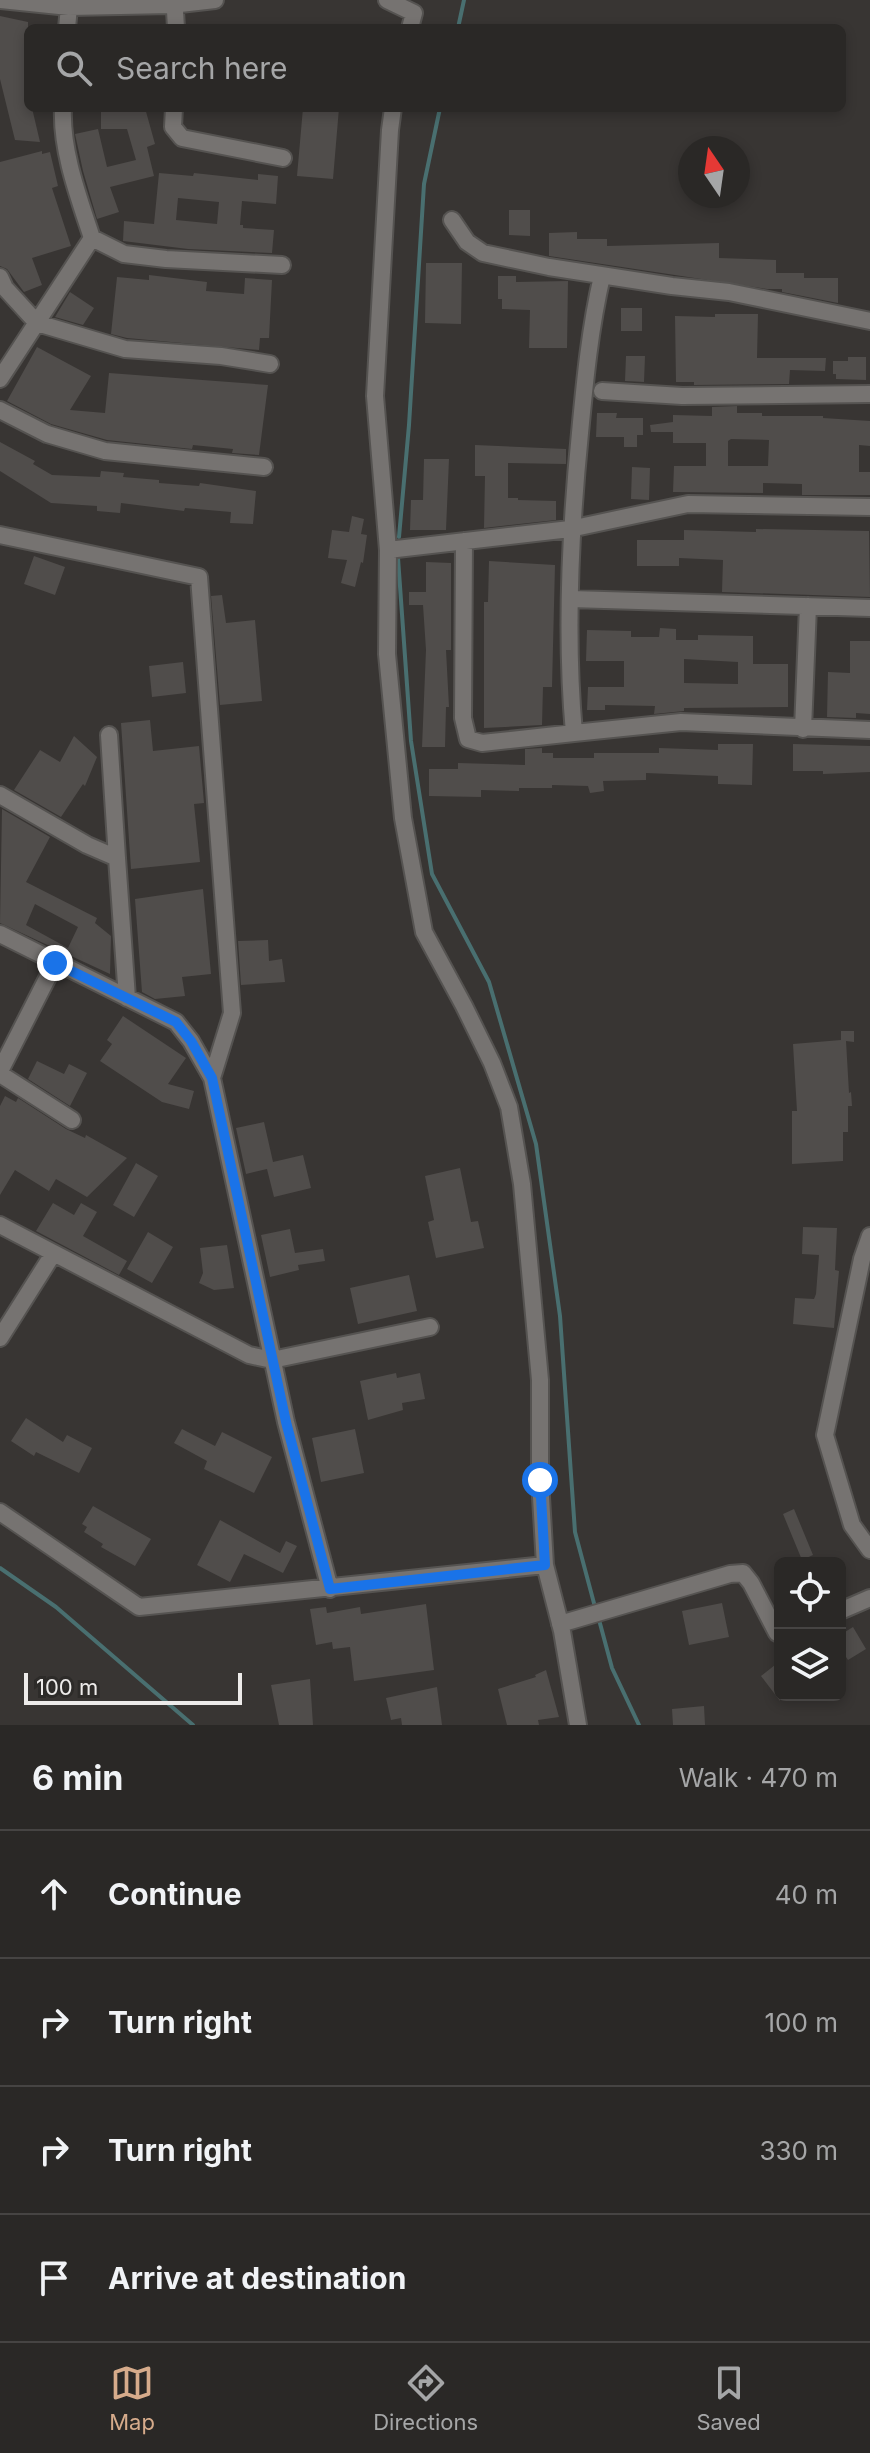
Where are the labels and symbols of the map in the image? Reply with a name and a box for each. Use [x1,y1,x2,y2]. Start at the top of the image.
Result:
north arrow [678,136,750,208]
route end [37,945,73,981]
route start [522,1462,558,1498]
scale bar [24,1669,242,1705]

